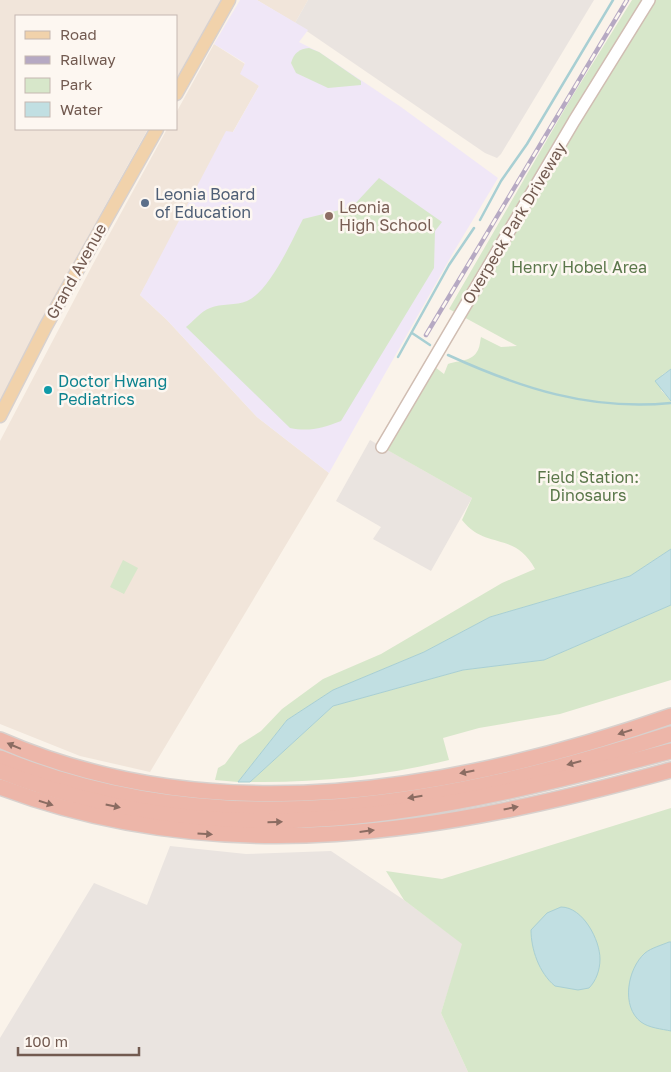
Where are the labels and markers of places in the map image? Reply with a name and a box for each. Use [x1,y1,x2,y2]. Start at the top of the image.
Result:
place label: Leonia Board of Education [155,184,255,222]
marker: Leonia Board of Education [139,197,151,209]
place label: Leonia High School [339,197,432,235]
marker: Leonia High School [323,210,335,222]
place label: Doctor Hwang Pediatrics [58,371,167,409]
marker: Doctor Hwang Pediatrics [42,384,54,396]

